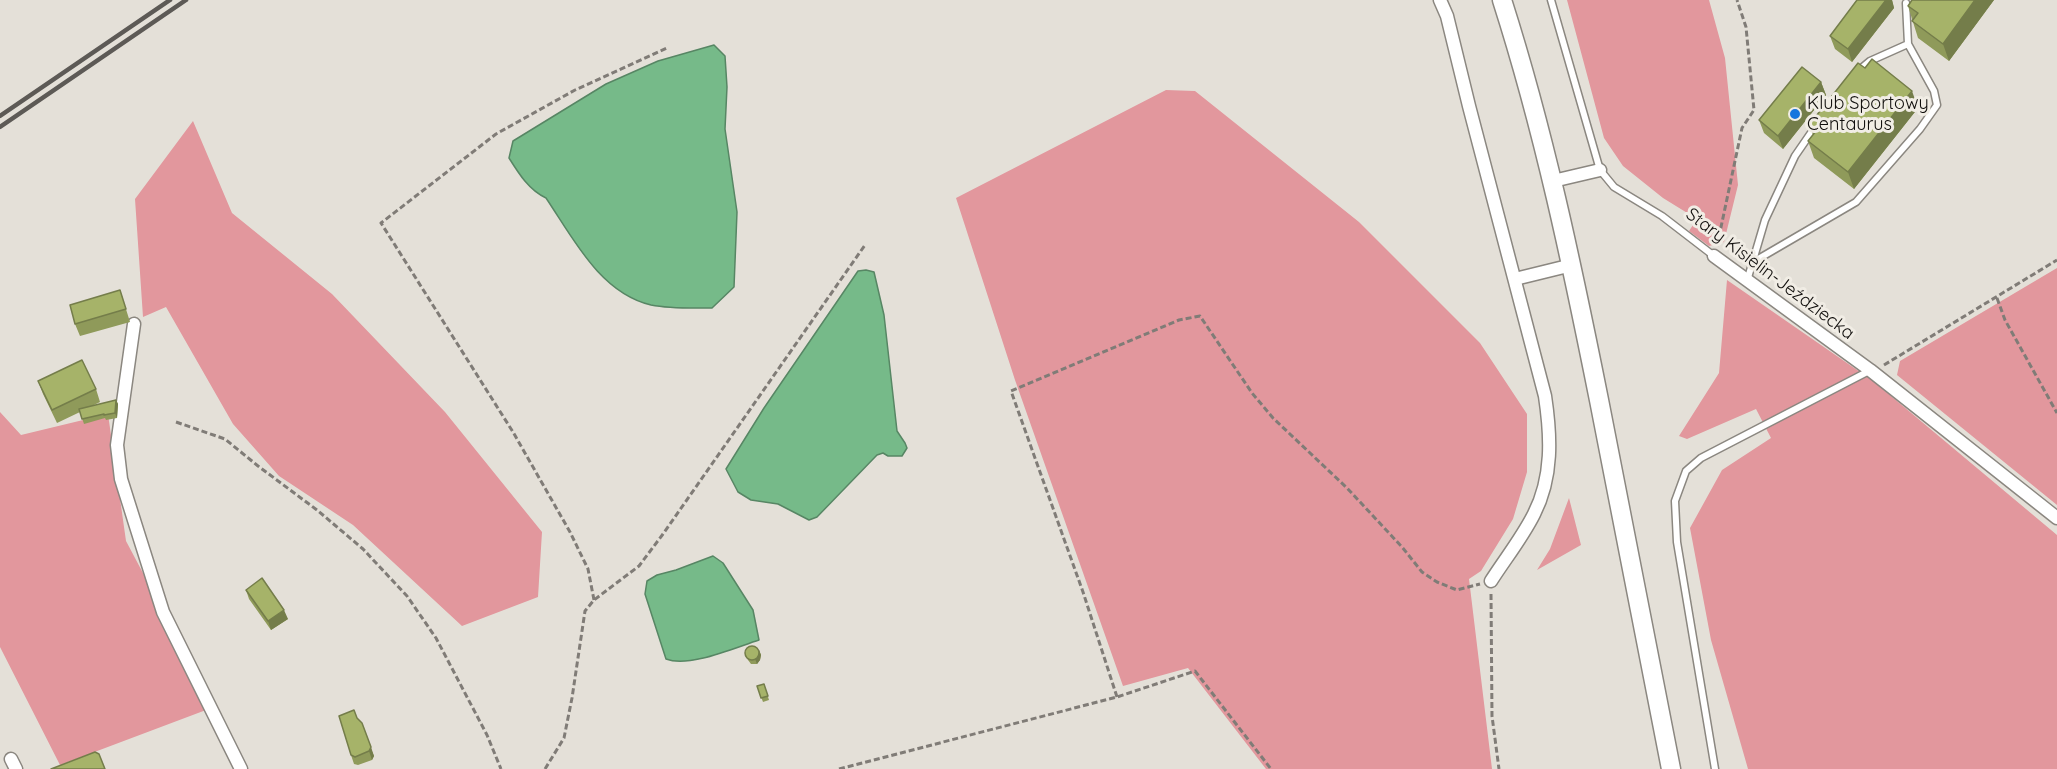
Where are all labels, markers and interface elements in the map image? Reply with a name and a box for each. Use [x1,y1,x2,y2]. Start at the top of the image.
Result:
place label: Klub Sportowy Centaurus [1807,93,1929,136]
marker: Klub Sportowy Centaurus [1788,107,1802,121]
street label: Stary Kisielin-Jeździecka [1681,204,1859,344]

